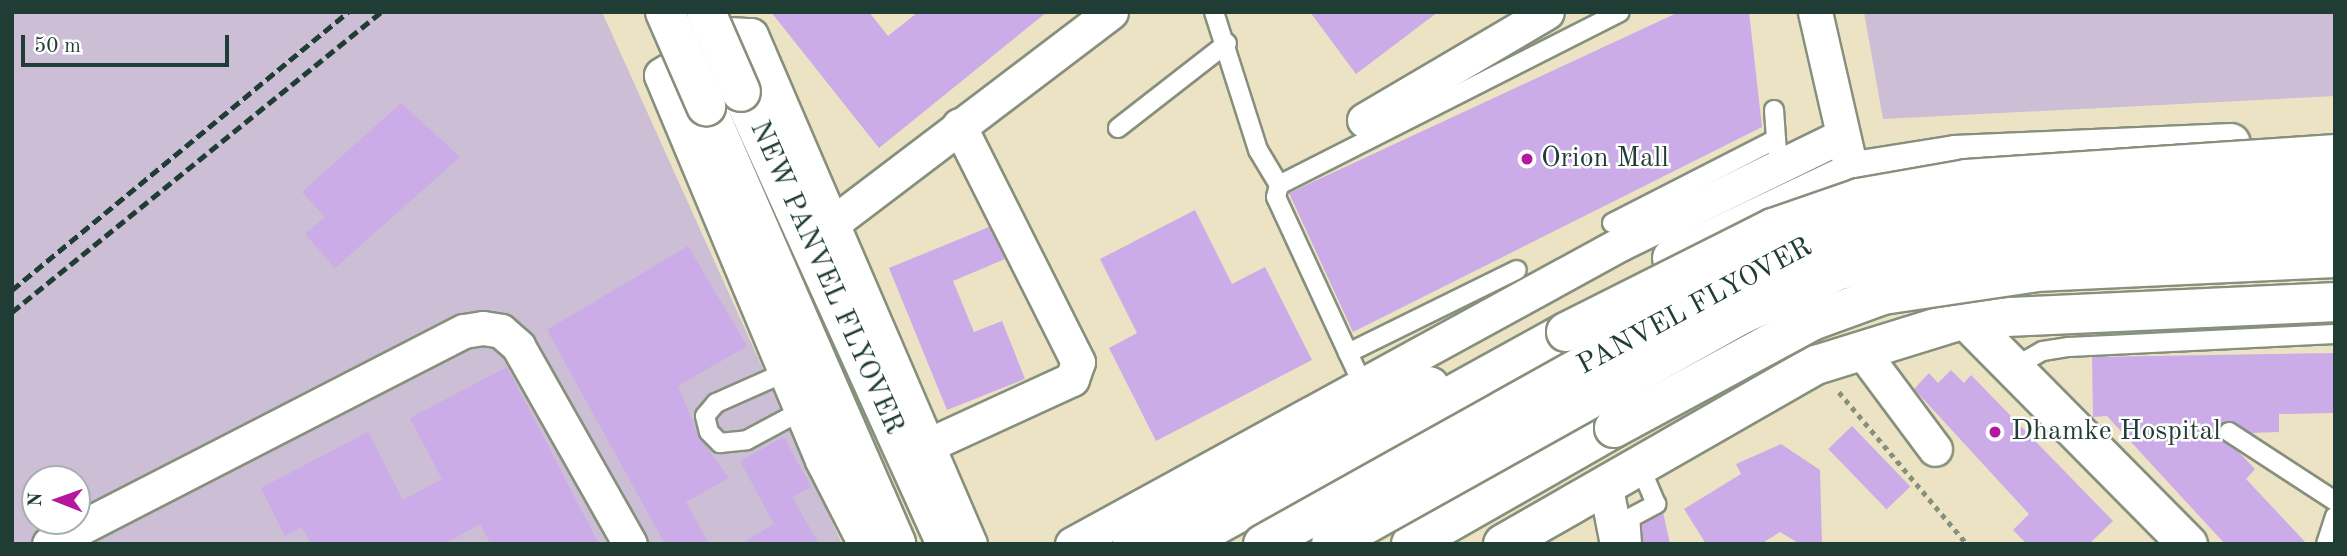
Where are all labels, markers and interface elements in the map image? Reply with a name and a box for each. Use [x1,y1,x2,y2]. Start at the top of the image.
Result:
scale bar [24,21,233,65]
text: 50 m [34,36,81,57]
street label: NEW PANVEL FLYOVER [742,116,910,440]
place label: Orion Mall [1541,142,1669,176]
marker: Orion Mall [1519,151,1535,167]
street label: PANVEL FLYOVER [1572,231,1818,383]
place label: Dhamke Hospital [2011,415,2221,449]
marker: Dhamke Hospital [1985,422,2005,442]
north arrow [21,465,91,535]
text: N [27,492,46,507]

